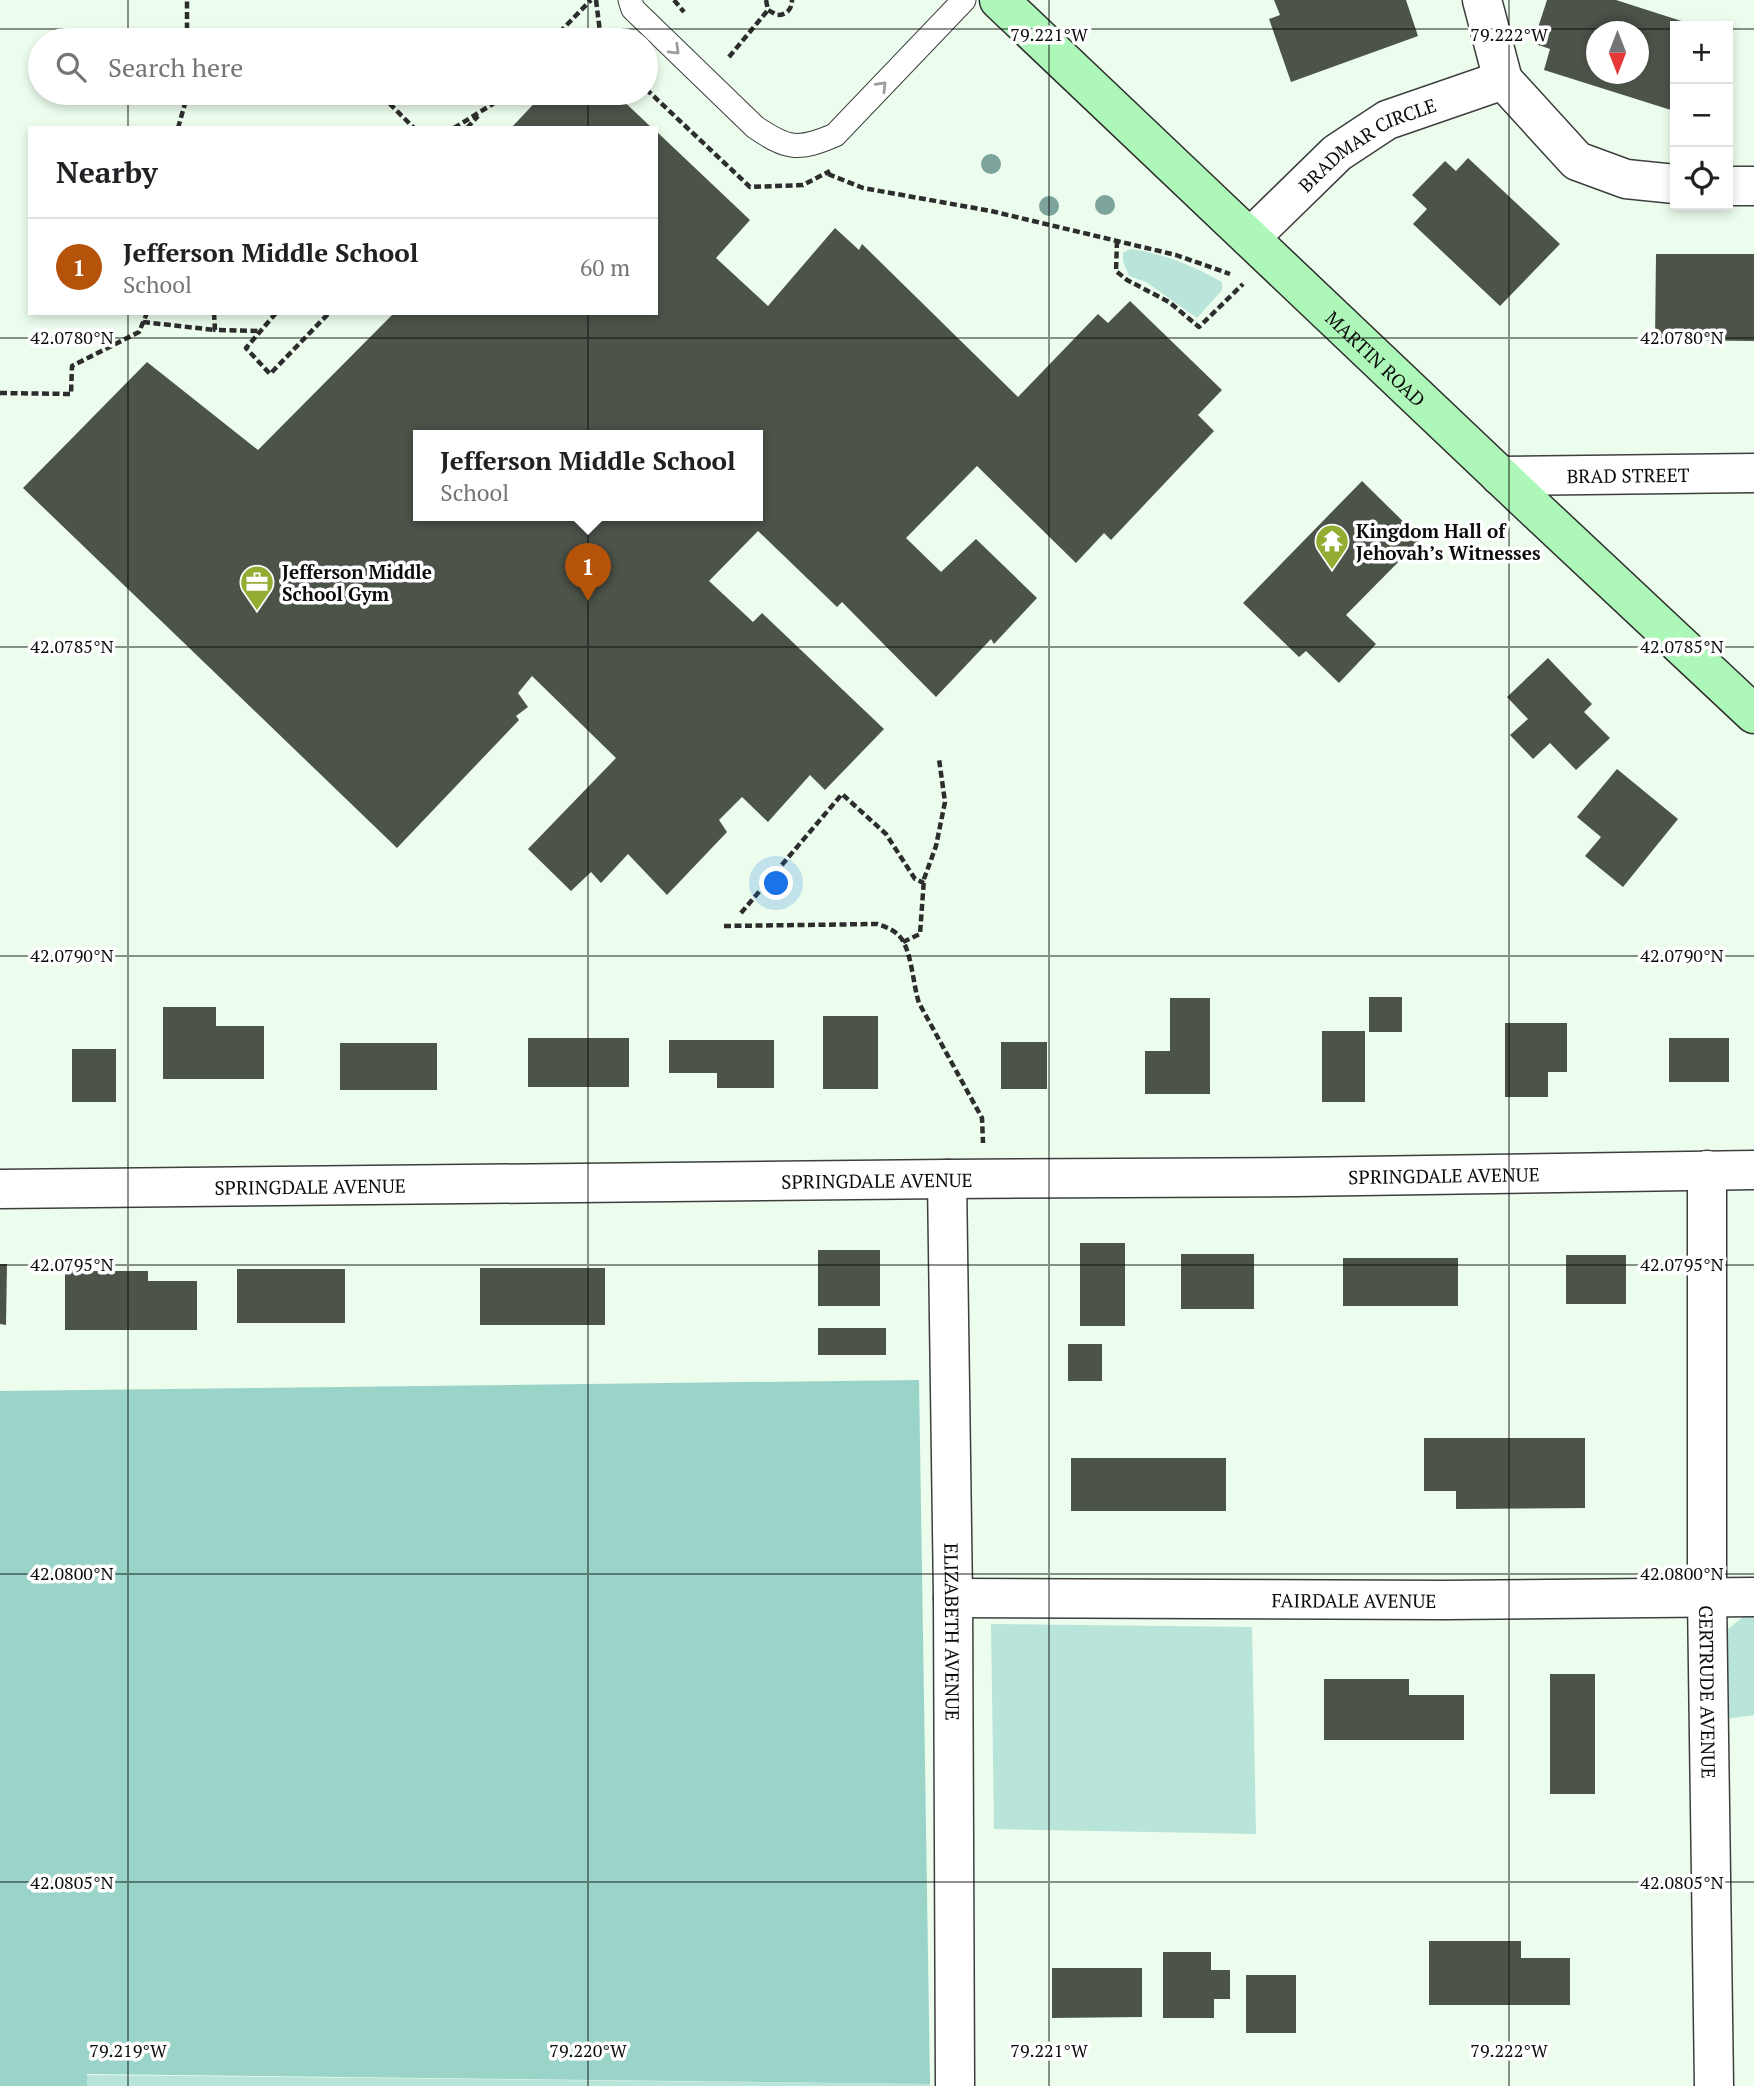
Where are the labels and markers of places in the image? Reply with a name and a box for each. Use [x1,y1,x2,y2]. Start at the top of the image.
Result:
place label: Kingdom Hall of Jehovah’s Witnesses [1356,518,1541,565]
temple icon: Kingdom Hall of Jehovah’s Witnesses [1313,522,1351,571]
pin: 1 [565,543,611,601]
place label: Jefferson Middle School Gym [282,559,432,606]
office icon: Jefferson Middle School Gym [238,563,276,612]

